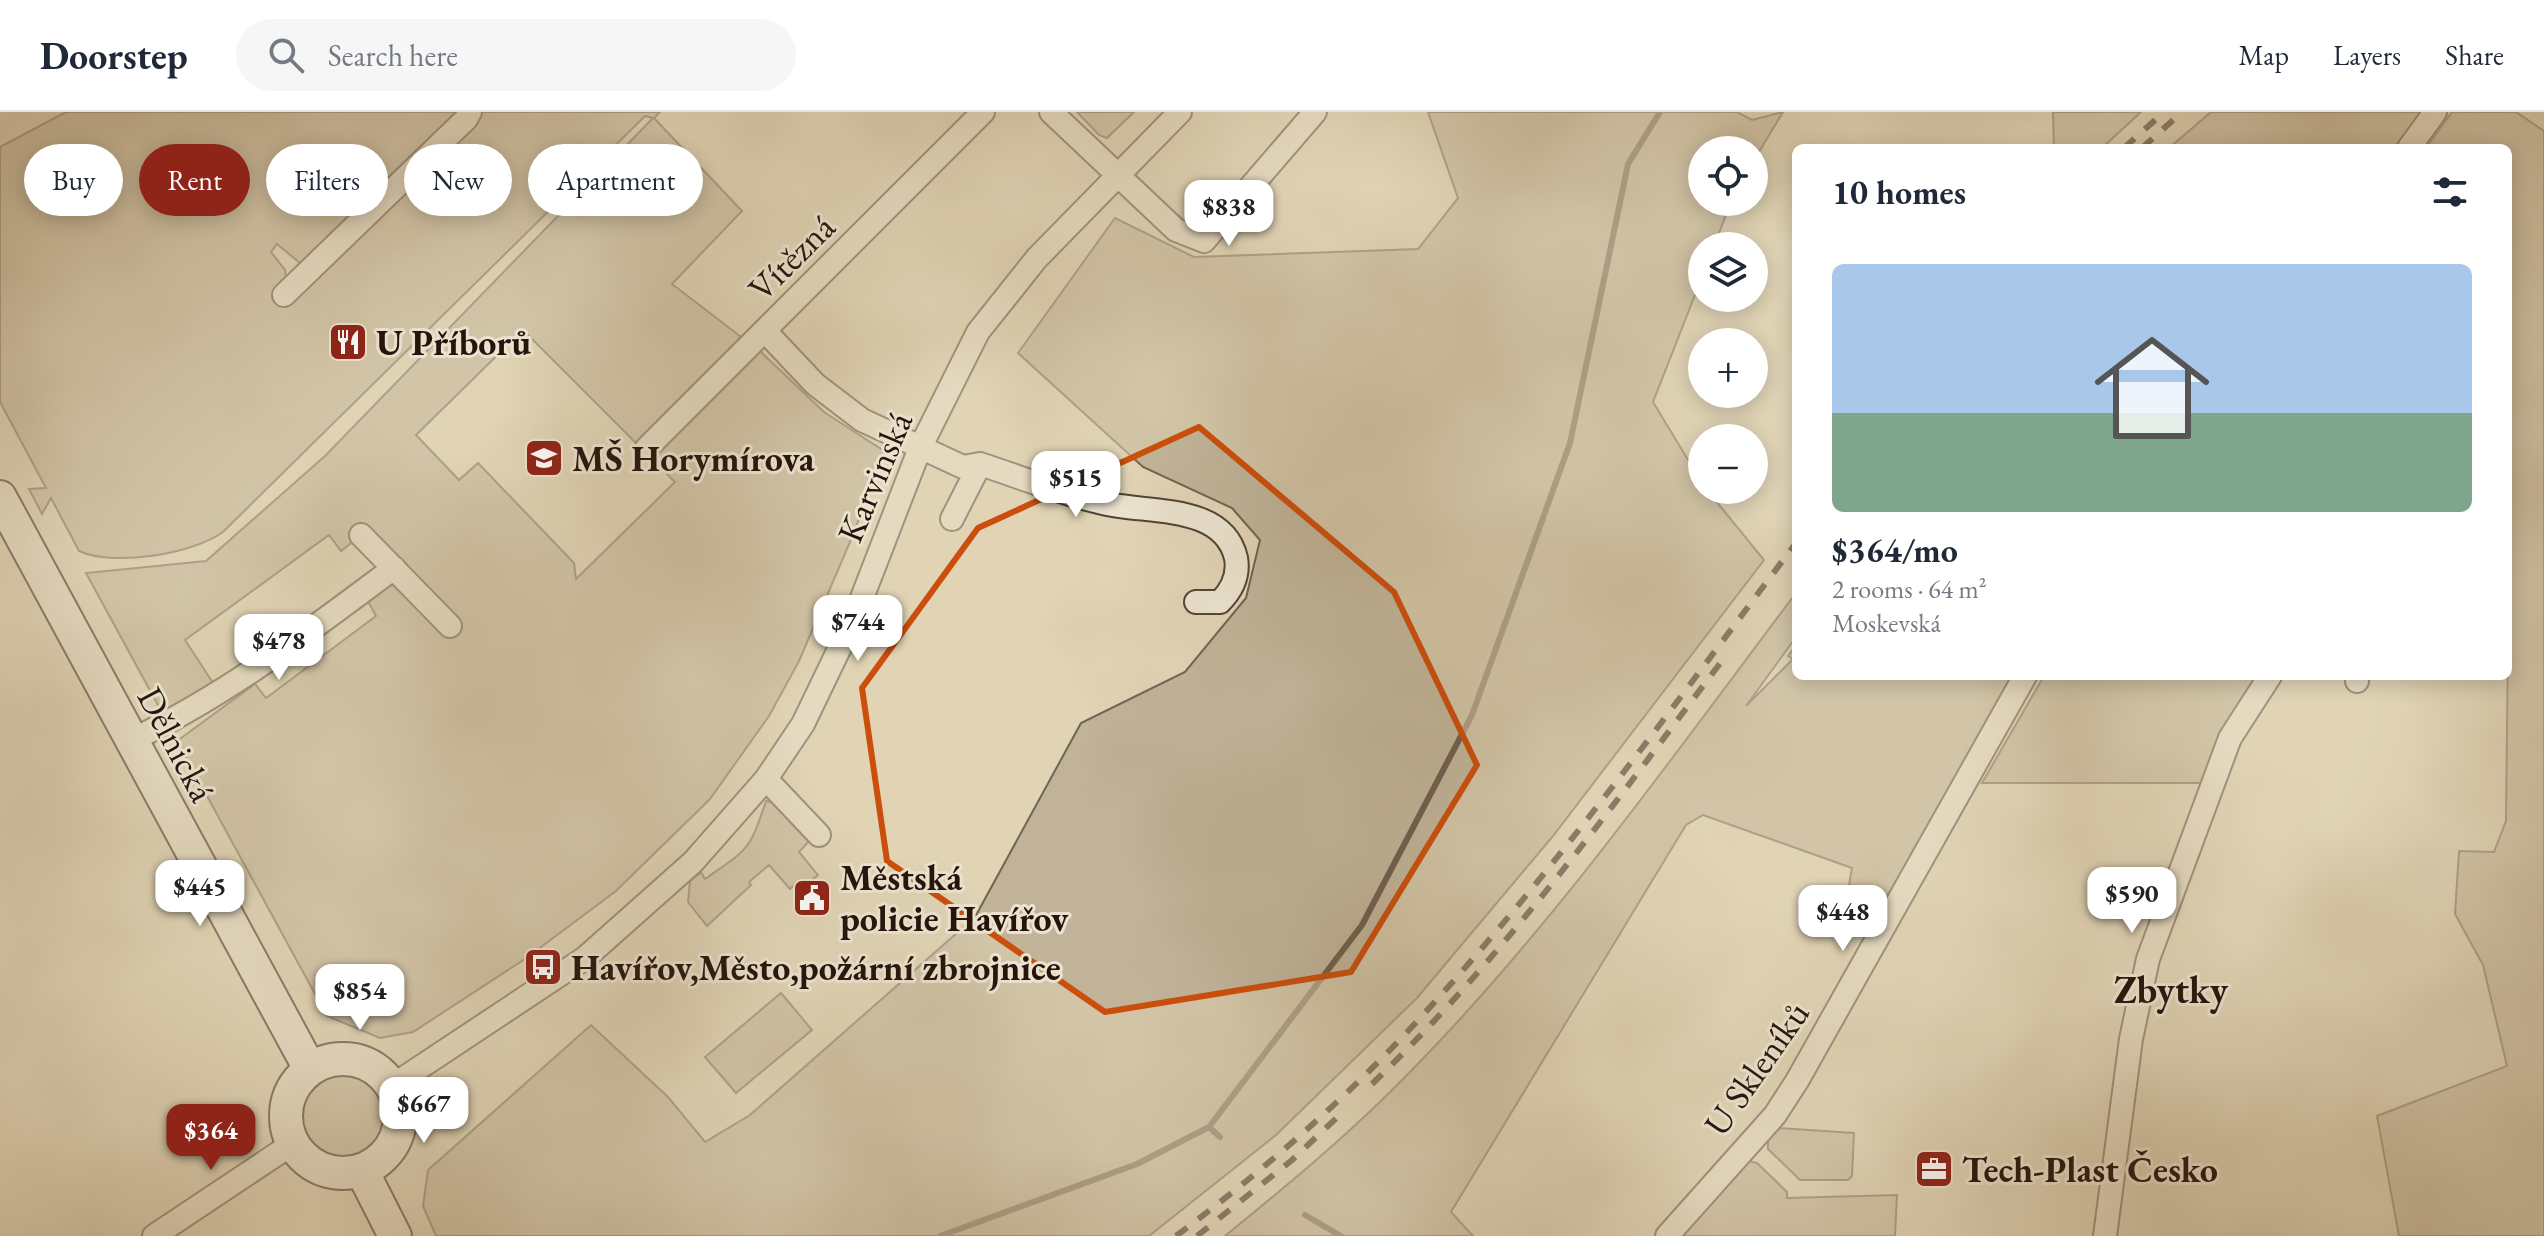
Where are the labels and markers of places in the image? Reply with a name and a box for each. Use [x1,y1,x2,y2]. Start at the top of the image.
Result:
pin: $838 [1182,180,1276,248]
place label: U Příborů [376,319,531,366]
restaurant icon: U Příborů [327,321,369,363]
place label: MŠ Horymírova [572,435,815,482]
school or university icon: MŠ Horymírova [523,437,565,479]
pin: $515 [1029,451,1123,519]
pin: $744 [811,595,905,663]
pin: $478 [232,614,326,682]
place label: Městská policie Havířov [840,854,1069,942]
pin: $445 [153,860,247,928]
pin: $590 [2085,867,2179,935]
public building icon: Městská policie Havířov [791,877,833,919]
pin: $448 [1796,885,1890,953]
place label: Havířov,Město,požární zbrojnice [571,944,1061,991]
bus stop icon: Havířov,Město,požární zbrojnice [522,946,564,988]
pin: $854 [313,964,407,1032]
pin: $667 [377,1077,471,1145]
pin: $364 [164,1104,258,1172]
place label: Tech-Plast Česko [1962,1146,2218,1193]
office icon: Tech-Plast Česko [1913,1148,1955,1190]

